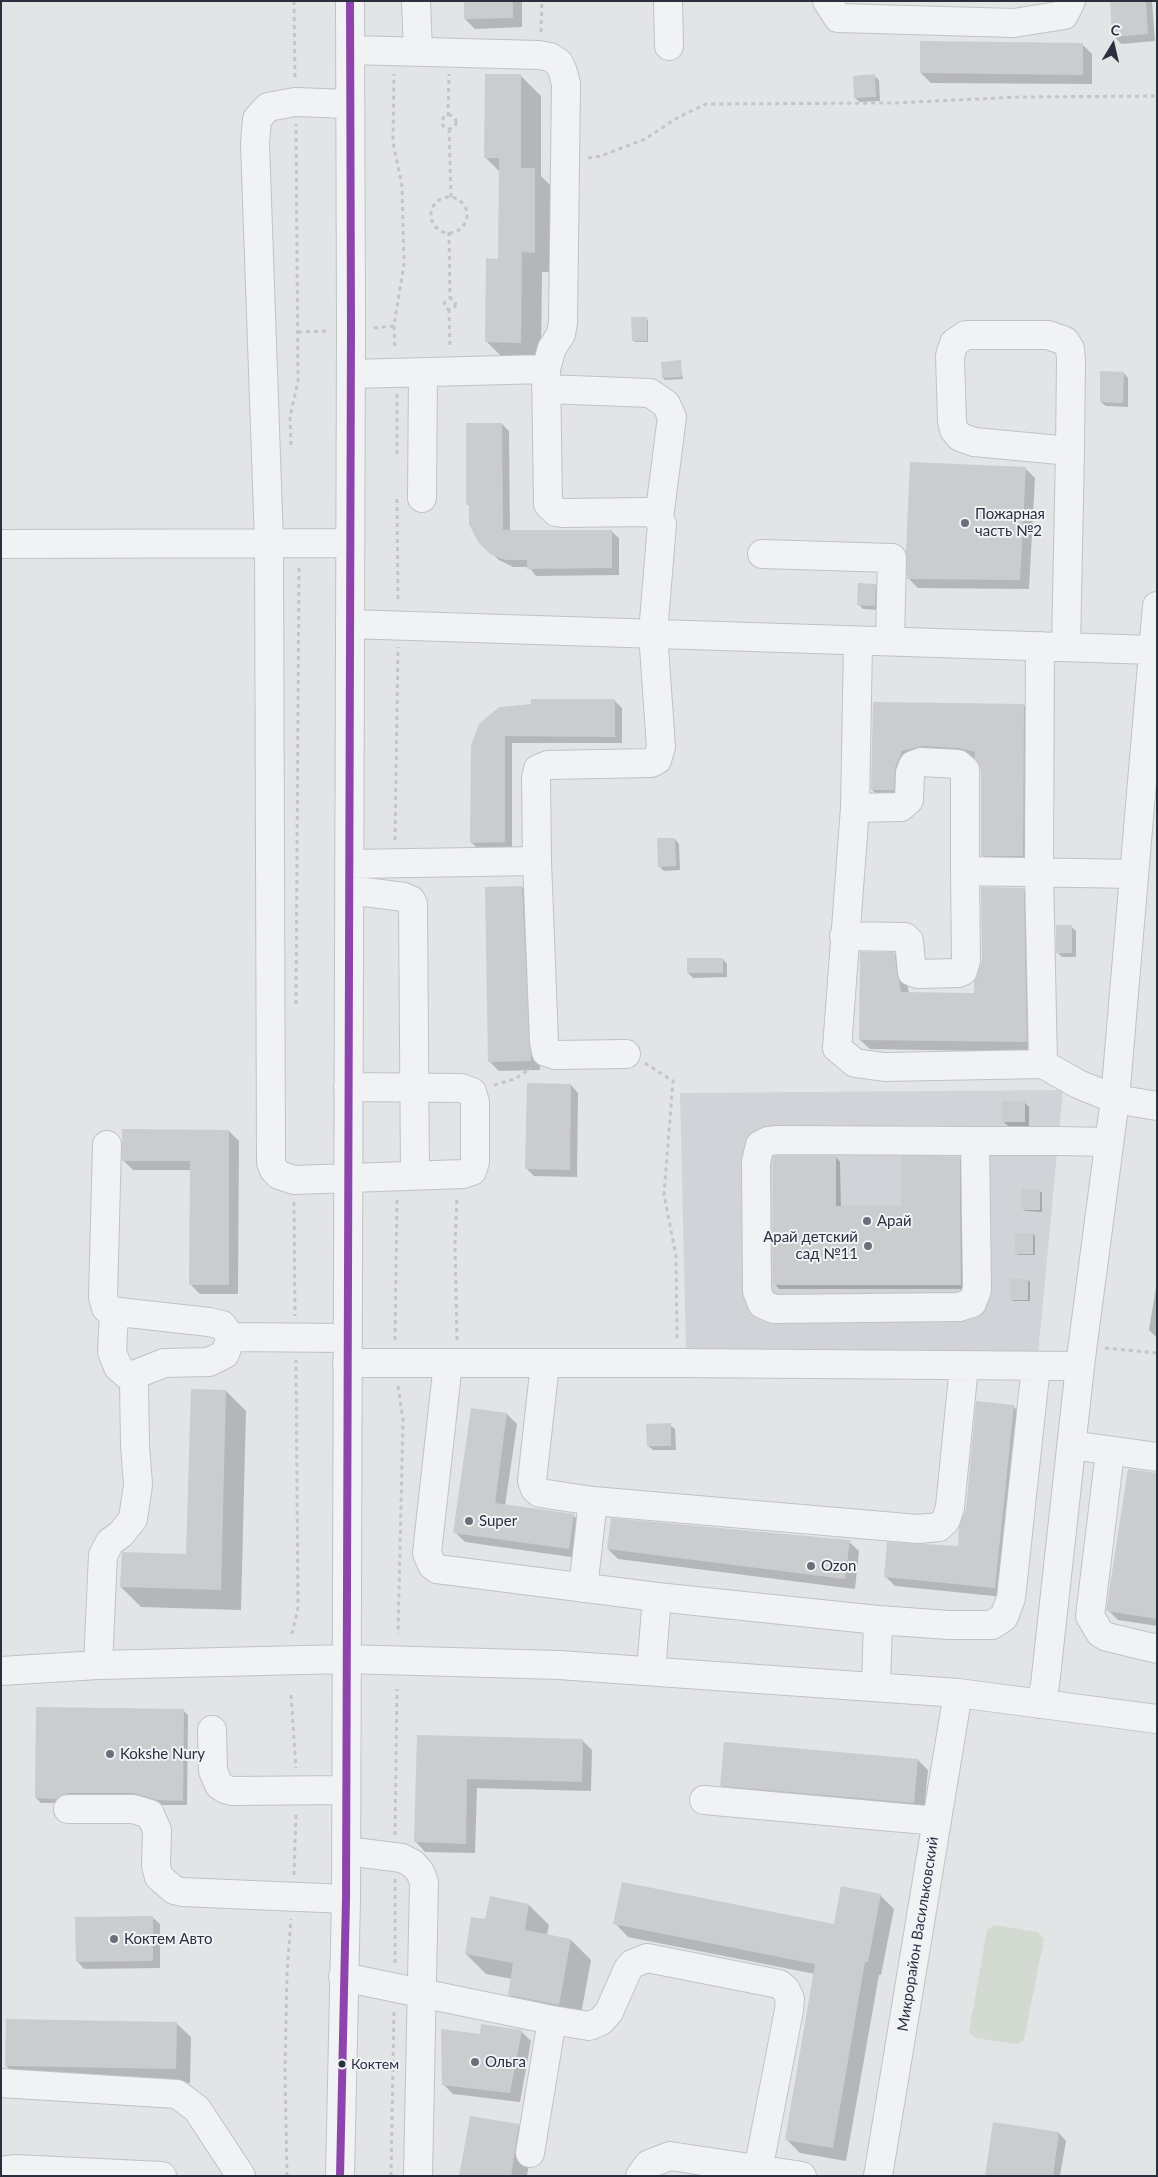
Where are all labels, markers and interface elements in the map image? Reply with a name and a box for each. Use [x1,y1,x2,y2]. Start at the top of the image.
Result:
north arrow [1088,20,1138,70]
text: С [1110,21,1121,39]
place label: Пожарная часть №2 [975,505,1045,540]
marker: Пожарная часть №2 [959,517,971,529]
place label: Арай [877,1212,912,1230]
marker: Арай [861,1215,873,1227]
place label: Арай детский сад №11 [763,1228,858,1263]
marker: Арай детский сад №11 [862,1240,874,1252]
place label: Super [479,1512,517,1530]
marker: Super [463,1515,475,1527]
place label: Ozon [821,1557,856,1575]
marker: Ozon [805,1560,817,1572]
place label: Kokshe Nury [120,1745,205,1763]
marker: Kokshe Nury [104,1748,116,1760]
street label: Микрорайон Васильковский [894,1835,942,2033]
place label: Коктем Авто [124,1930,213,1948]
marker: Коктем Авто [108,1933,120,1945]
place label: Ольга [485,2053,526,2071]
place label: Коктем [351,2056,399,2072]
marker: Ольга [469,2056,481,2068]
marker: Коктем [337,2059,347,2069]

